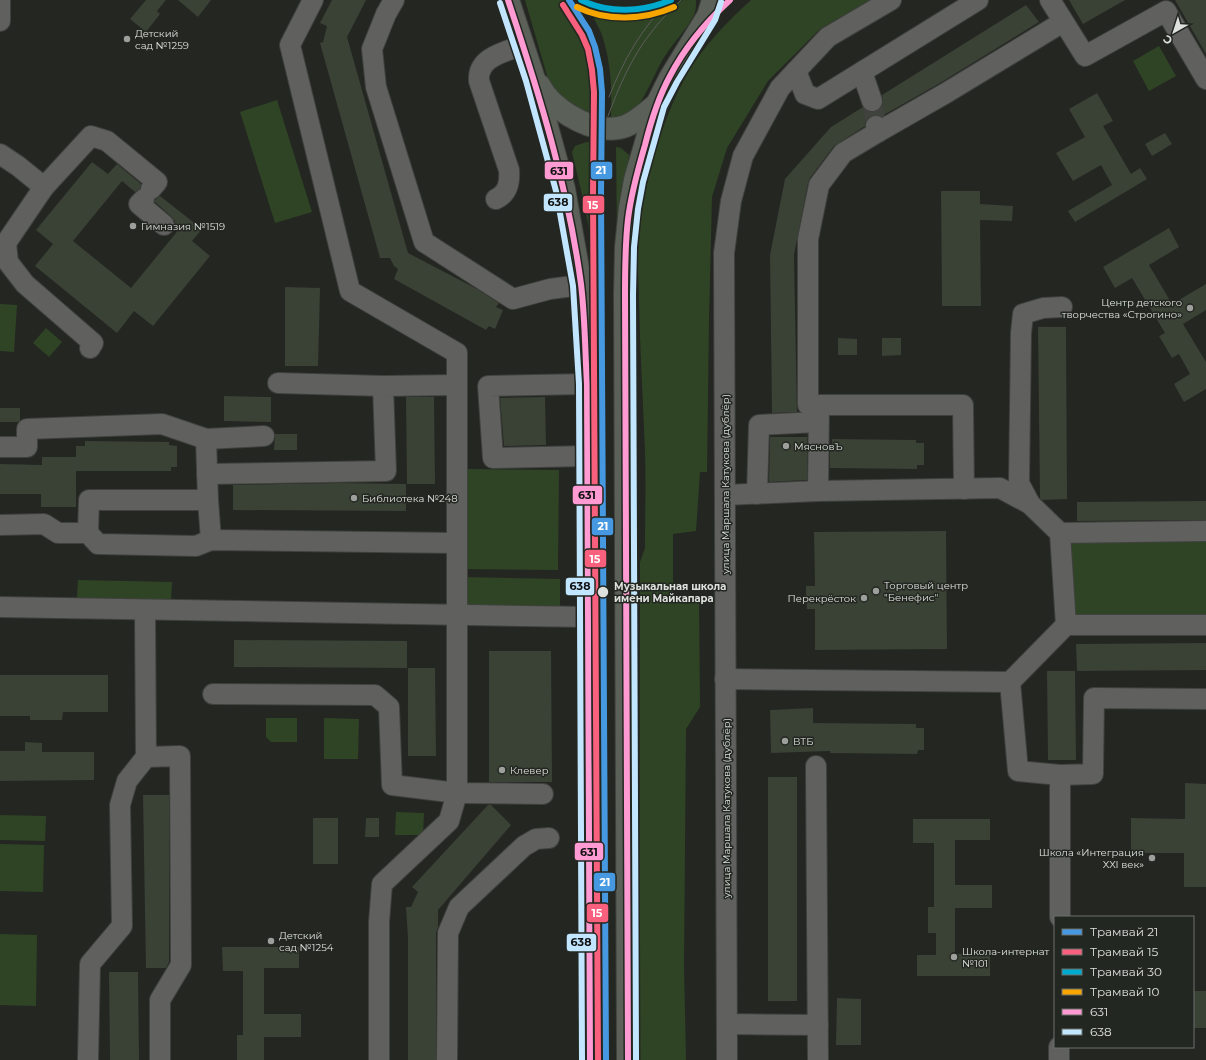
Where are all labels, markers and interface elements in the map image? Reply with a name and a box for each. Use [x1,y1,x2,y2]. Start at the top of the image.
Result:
north arrow [1154,12,1194,52]
place label: Детский сад №1259 [135,27,189,52]
text: С [1160,32,1175,48]
marker: Детский сад №1259 [122,34,132,44]
line badge: 631 [544,161,574,180]
line badge: 21 [590,161,613,180]
text: 21 [596,163,606,177]
text: 631 [550,164,568,178]
line badge: 638 [543,193,573,212]
text: 638 [548,195,568,209]
line badge: 15 [582,195,605,214]
text: 15 [588,198,599,212]
place label: Гимназия №1519 [141,220,225,233]
marker: Гимназия №1519 [128,221,138,231]
place label: Центр детского творчества «Строгино» [1062,296,1182,321]
marker: Центр детского творчества «Строгино» [1185,303,1195,313]
street label: улица Маршала Катукова (дублёр) [719,394,732,575]
place label: МясновЪ [794,440,843,453]
marker: МясновЪ [781,441,791,451]
line badge: 631 [572,485,603,505]
text: 631 [578,488,596,502]
place label: Библиотека №248 [362,492,458,505]
marker: Библиотека №248 [349,493,359,503]
line badge: 21 [591,517,614,536]
text: 21 [598,519,608,533]
line badge: 15 [584,549,607,568]
text: 15 [590,552,601,566]
line badge: 638 [565,577,595,596]
text: 638 [570,579,590,593]
place label: Торговый центр "Бенефис" [884,579,968,604]
place label: Музыкальная школа имени Майкапара [614,580,726,605]
marker: Музыкальная школа имени Майкапара [596,585,610,599]
marker: Торговый центр "Бенефис" [871,586,881,596]
place label: Перекрёсток [787,592,856,605]
marker: Перекрёсток [859,593,869,603]
street label: улица Маршала Катукова (дублёр) [720,718,733,899]
place label: ВТБ [793,735,813,748]
marker: ВТБ [780,736,790,746]
place label: Клевер [510,764,549,777]
marker: Клевер [497,765,507,775]
line badge: 631 [574,842,604,861]
text: 631 [580,845,598,859]
place label: Школа «Интеграция XXI век» [1039,846,1144,871]
marker: Школа «Интеграция XXI век» [1147,853,1157,863]
line badge: 21 [593,872,616,892]
text: 21 [600,875,610,889]
line badge: 15 [586,903,609,923]
text: 15 [592,906,603,920]
legend [1054,916,1194,1048]
text: Трамвай 21 [1090,924,1158,939]
place label: Детский сад №1254 [279,929,334,954]
line badge: 638 [566,933,597,952]
text: 638 [571,935,591,949]
marker: Детский сад №1254 [266,936,276,946]
text: Трамвай 15 [1090,944,1159,959]
place label: Школа-интернат №101 [962,945,1050,970]
marker: Школа-интернат №101 [949,952,959,962]
text: Трамвай 30 [1090,964,1162,979]
text: Трамвай 10 [1090,984,1160,999]
text: 631 [1090,1004,1108,1019]
text: 638 [1090,1024,1112,1039]

